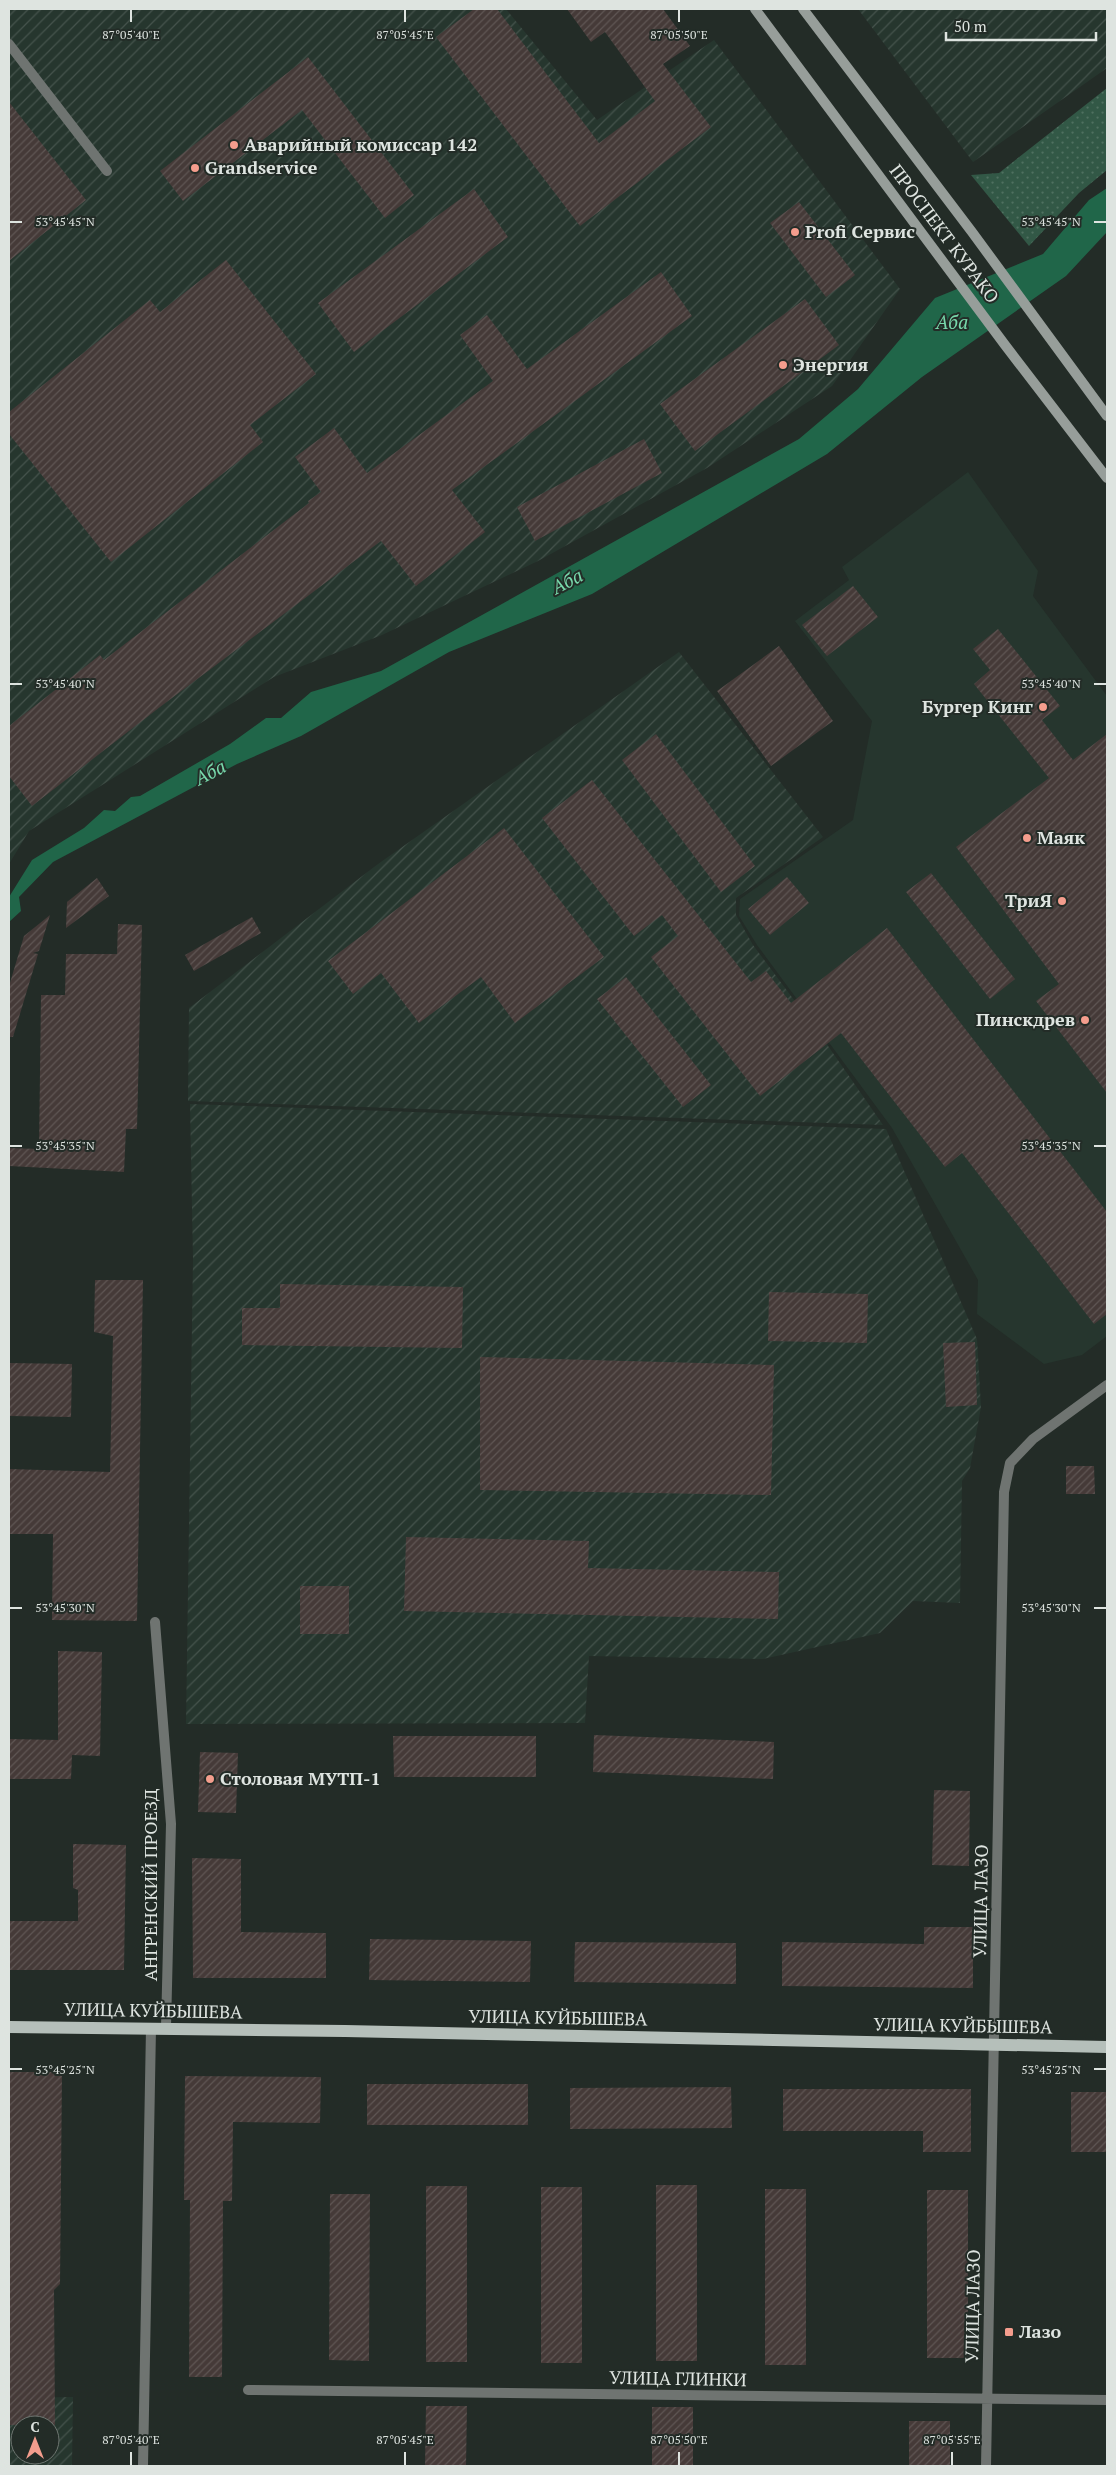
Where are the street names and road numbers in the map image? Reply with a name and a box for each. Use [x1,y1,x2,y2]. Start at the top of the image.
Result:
street label: ПРОСПЕКТ КУРАКО [885,159,1005,308]
street label: АНГРЕНСКИЙ ПРОЕЗД [138,1788,162,1981]
street label: УЛИЦА ЛАЗО [967,1844,993,1958]
street label: УЛИЦА КУЙБЫШЕВА [63,1996,243,2024]
street label: УЛИЦА КУЙБЫШЕВА [468,2003,648,2031]
street label: УЛИЦА КУЙБЫШЕВА [873,2011,1053,2039]
street label: УЛИЦА ЛАЗО [959,2249,985,2363]
street label: УЛИЦА ГЛИНКИ [609,2365,747,2391]

